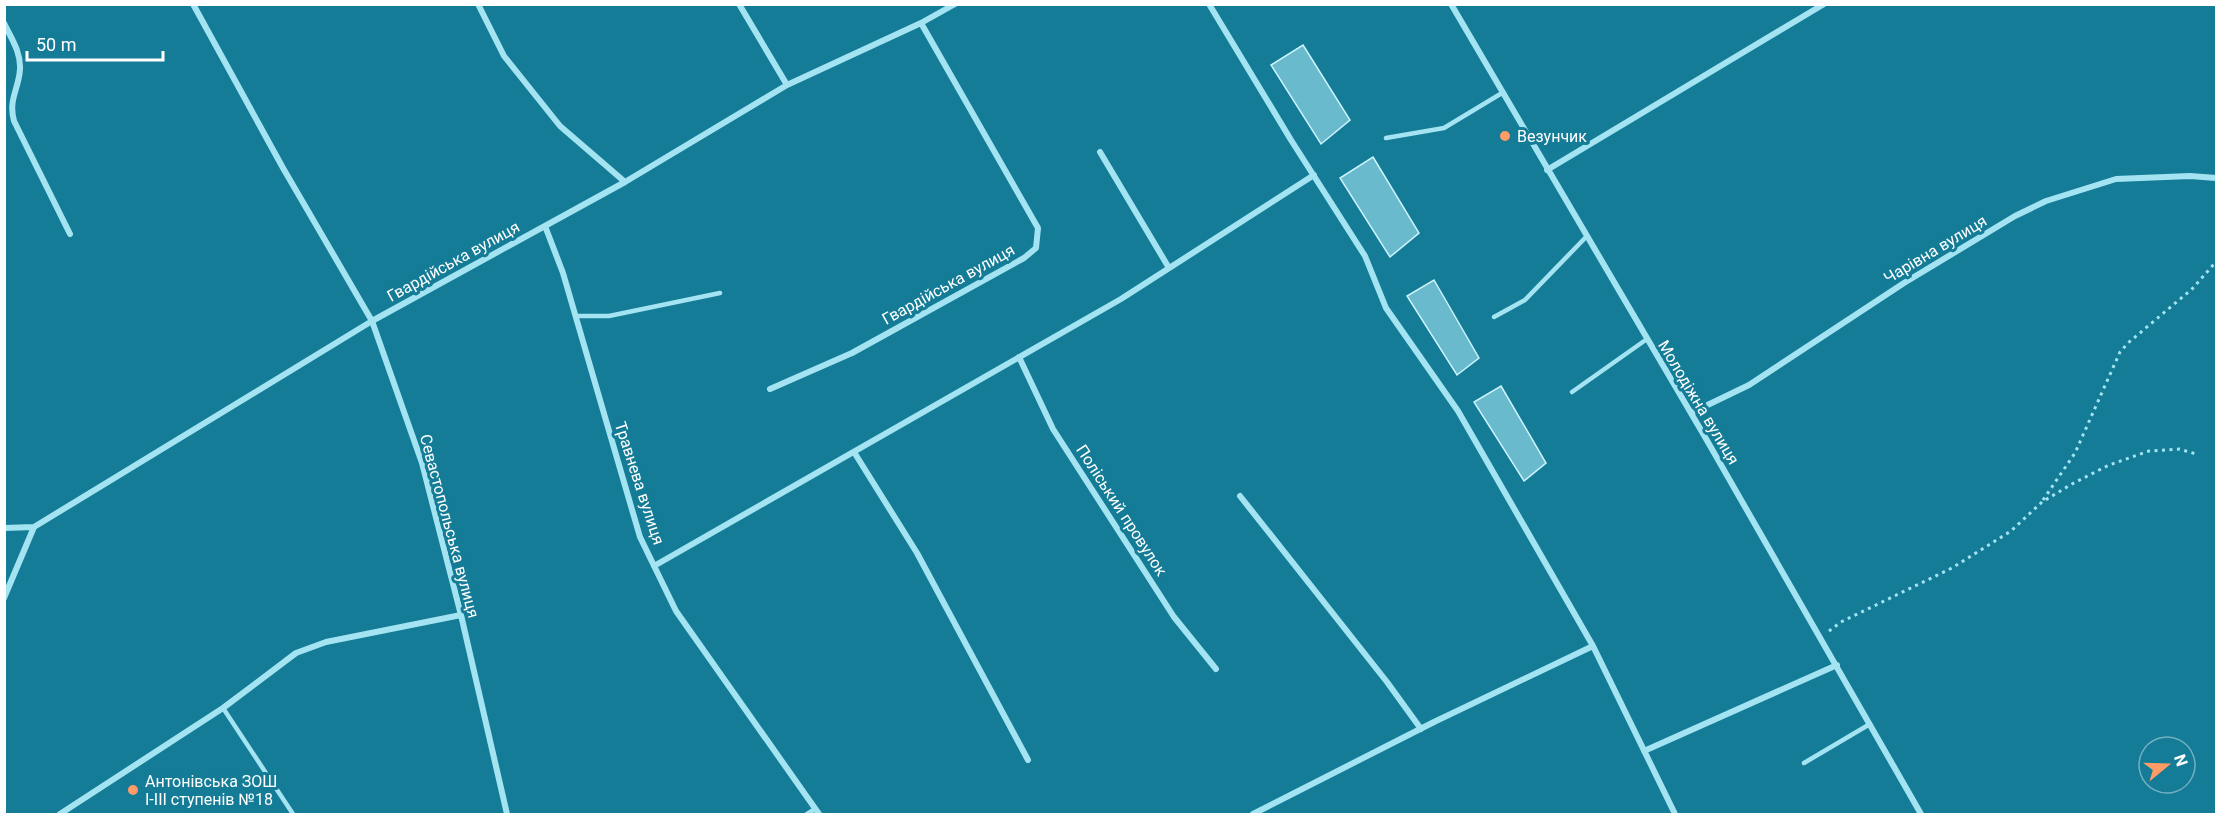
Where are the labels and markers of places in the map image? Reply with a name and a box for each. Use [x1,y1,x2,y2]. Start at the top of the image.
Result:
place label: Везунчик [1517,127,1587,146]
marker: Везунчик [1498,129,1512,143]
place label: Антонівська ЗОШ I-III ступенів №18 [145,772,277,809]
marker: Антонівська ЗОШ I-III ступенів №18 [126,783,140,797]

